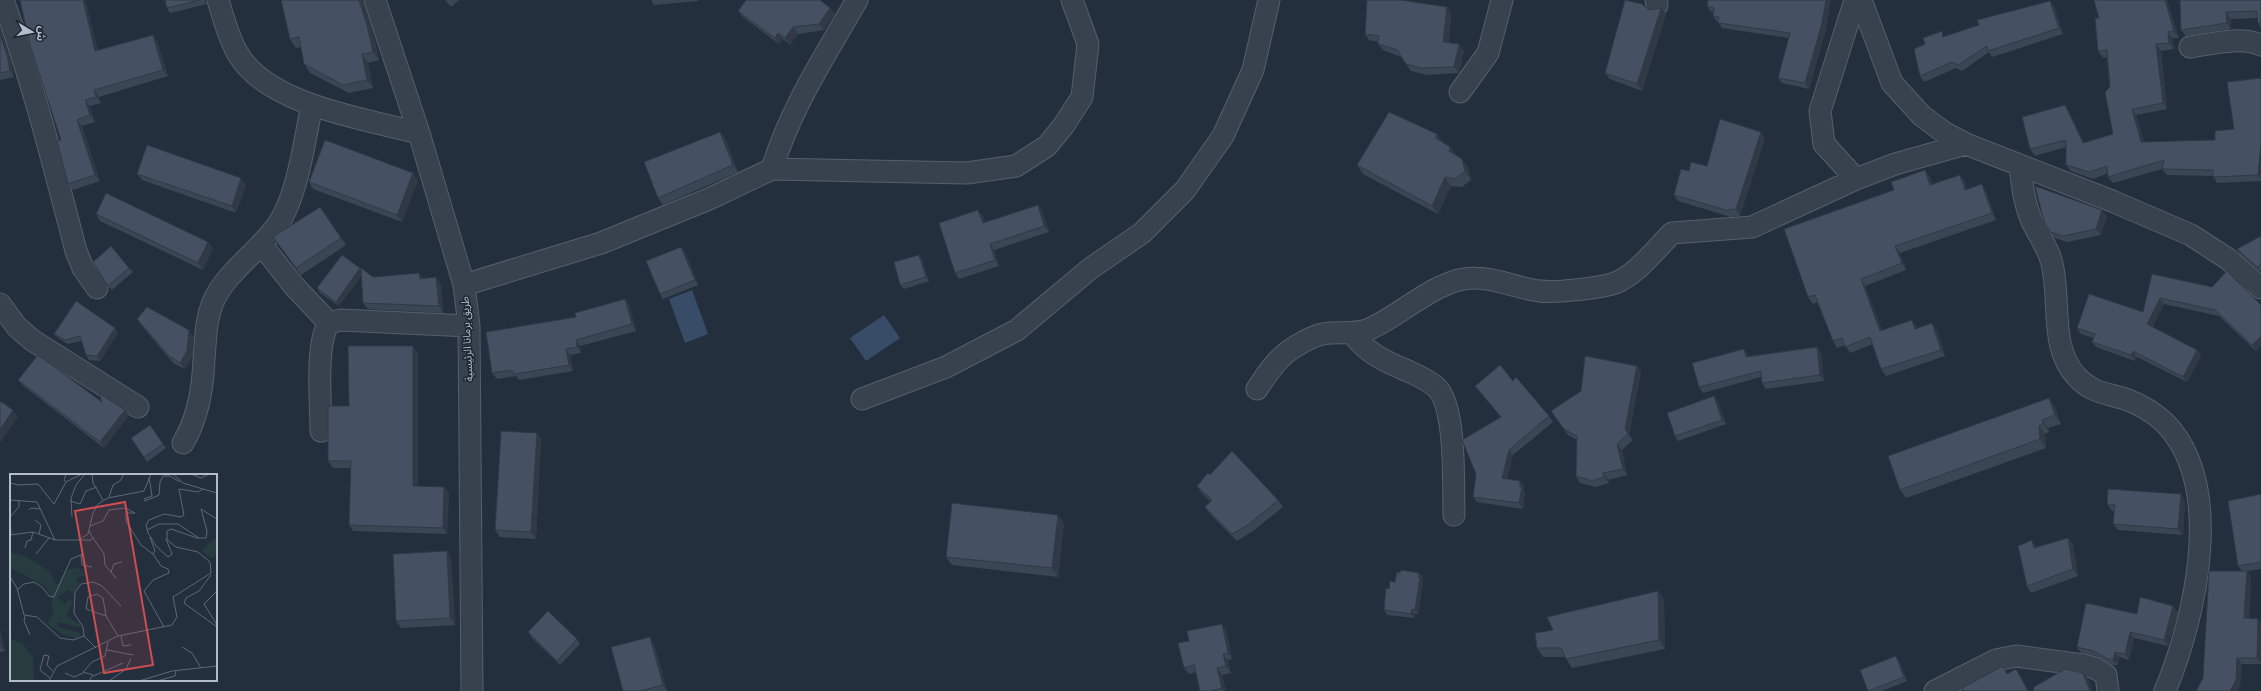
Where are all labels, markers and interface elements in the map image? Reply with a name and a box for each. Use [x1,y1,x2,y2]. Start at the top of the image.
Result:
north arrow [12,12,52,52]
text: ش [33,25,50,42]
street label: طريق برمانا الرئيسية [457,296,477,382]
inset map [10,474,217,681]

